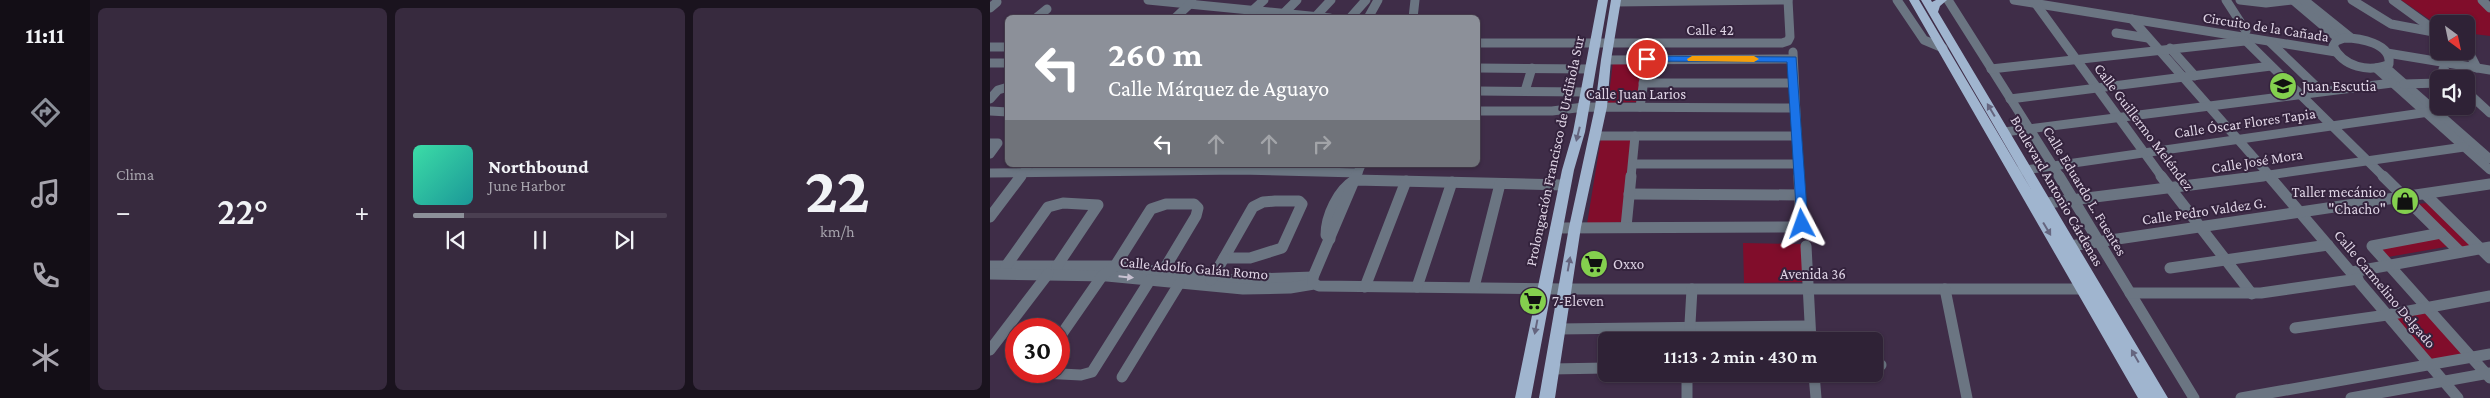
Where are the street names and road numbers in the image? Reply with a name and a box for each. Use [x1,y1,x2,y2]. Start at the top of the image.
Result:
street label: Circuito de la Cañada [2202,9,2330,45]
street label: Calle 42 [1686,22,1734,38]
street label: Prolongación Francisco de Urdiñola Sur [1523,34,1588,268]
street label: Calle Guillermo Meléndez [2091,60,2197,194]
street label: Calle Juan Larios [1586,86,1686,103]
street label: Calle Óscar Flores Tapia [2173,105,2317,142]
street label: Boulevard Antonio Cárdenas [2007,113,2107,269]
street label: Calle Eduardo L. Fuentes [2040,123,2130,259]
street label: Calle José Mora [2210,146,2304,177]
street label: Calle Pedro Valdez G. [2141,194,2267,228]
street label: Calle Carmelino Delgado [2330,227,2439,352]
street label: Calle Adolfo Galán Romo [1119,254,1269,282]
street label: Avenida 36 [1780,266,1846,282]

